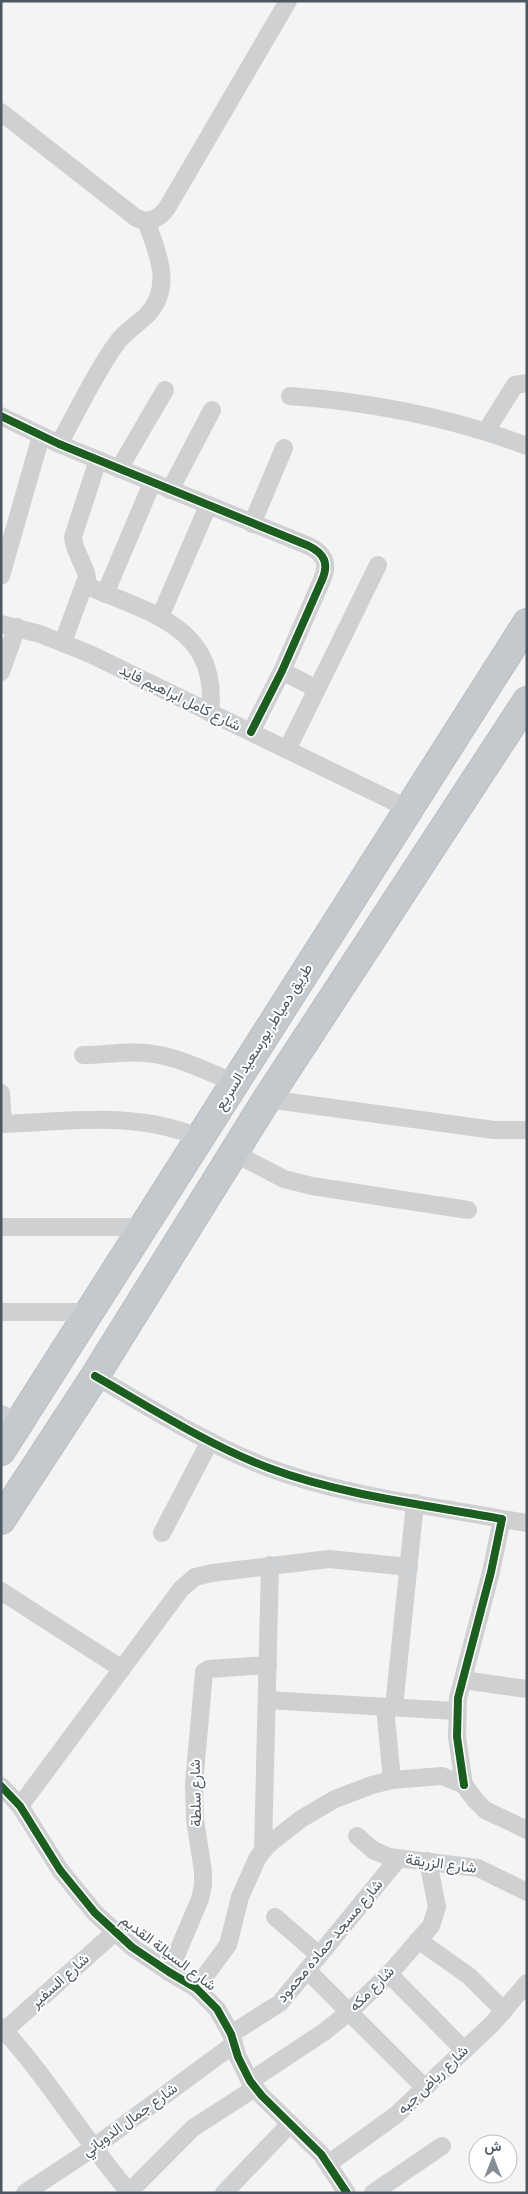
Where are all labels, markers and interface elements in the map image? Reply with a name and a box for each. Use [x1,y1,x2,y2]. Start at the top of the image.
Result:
street label: شارع كامل ابراهيم فايد [116,659,244,737]
street label: طريق دمياط, بورسعيد السريع [210,959,318,1115]
street label: شارع سلطة [185,1759,207,1827]
street label: شارع الزريقة [404,1849,478,1879]
street label: شارع مسجد حماده محمود [272,1875,388,2007]
street label: شارع السيالة القديم [116,1910,221,1996]
street label: شارع السفير [25,1949,94,2014]
street label: شارع مكه [345,1961,400,2016]
street label: شارع رياض جبه [393,2041,473,2119]
street label: شارع جمال الدوياني [78,2078,183,2163]
north arrow [468,2134,518,2184]
text: ش [485,2137,502,2157]

